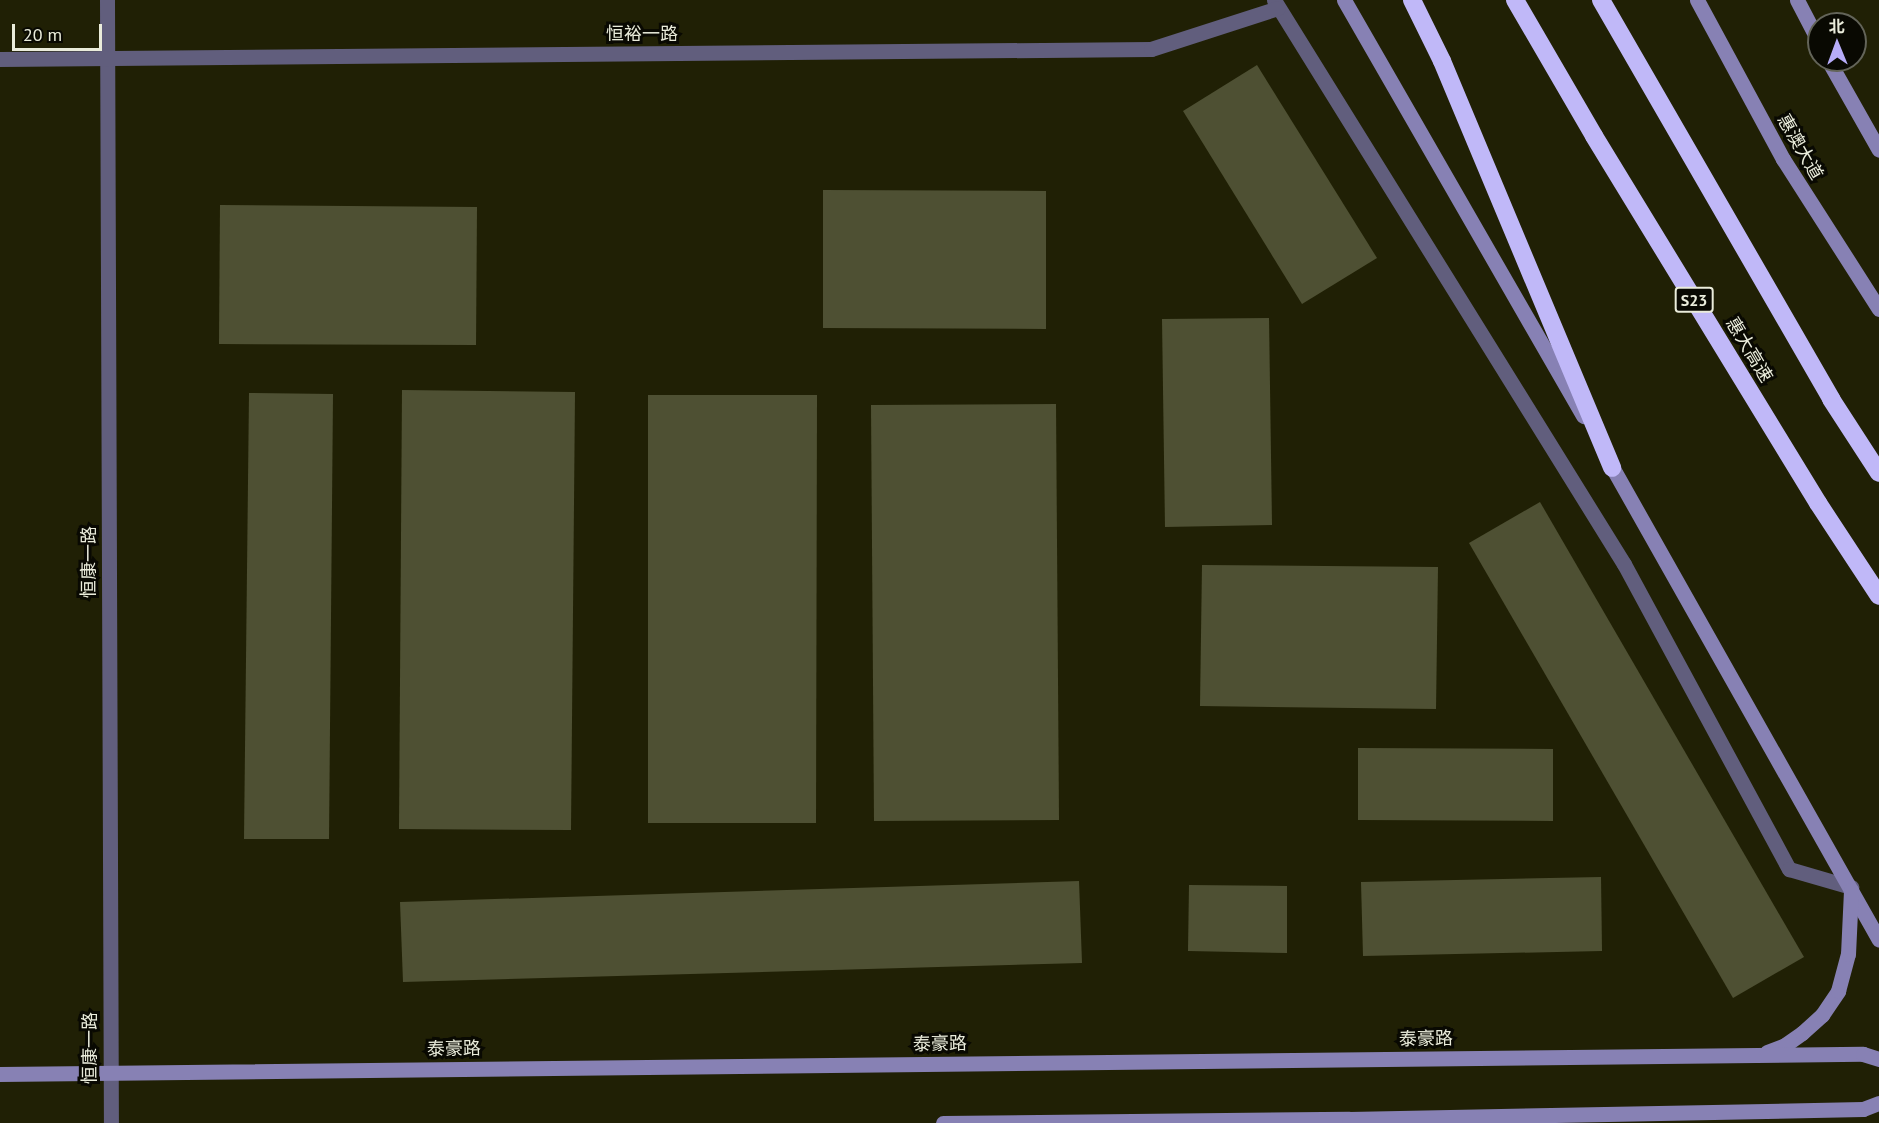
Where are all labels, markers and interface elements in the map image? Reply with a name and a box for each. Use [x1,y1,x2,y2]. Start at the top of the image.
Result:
scale bar [15,12,105,50]
north arrow [1807,12,1867,72]
text: 北 [1829,16,1845,36]
text: 20 m [23,23,62,46]
street label: 恒裕一路 [606,23,678,45]
street label: 惠澳大道 [1773,110,1827,184]
road number: S23 [1674,287,1714,313]
street label: 惠大高速 [1721,314,1777,386]
street label: 恒康一路 [78,526,100,598]
street label: 恒康一路 [79,1012,101,1084]
street label: 泰豪路 [1399,1028,1453,1050]
street label: 泰豪路 [913,1033,967,1055]
street label: 泰豪路 [427,1038,481,1060]

